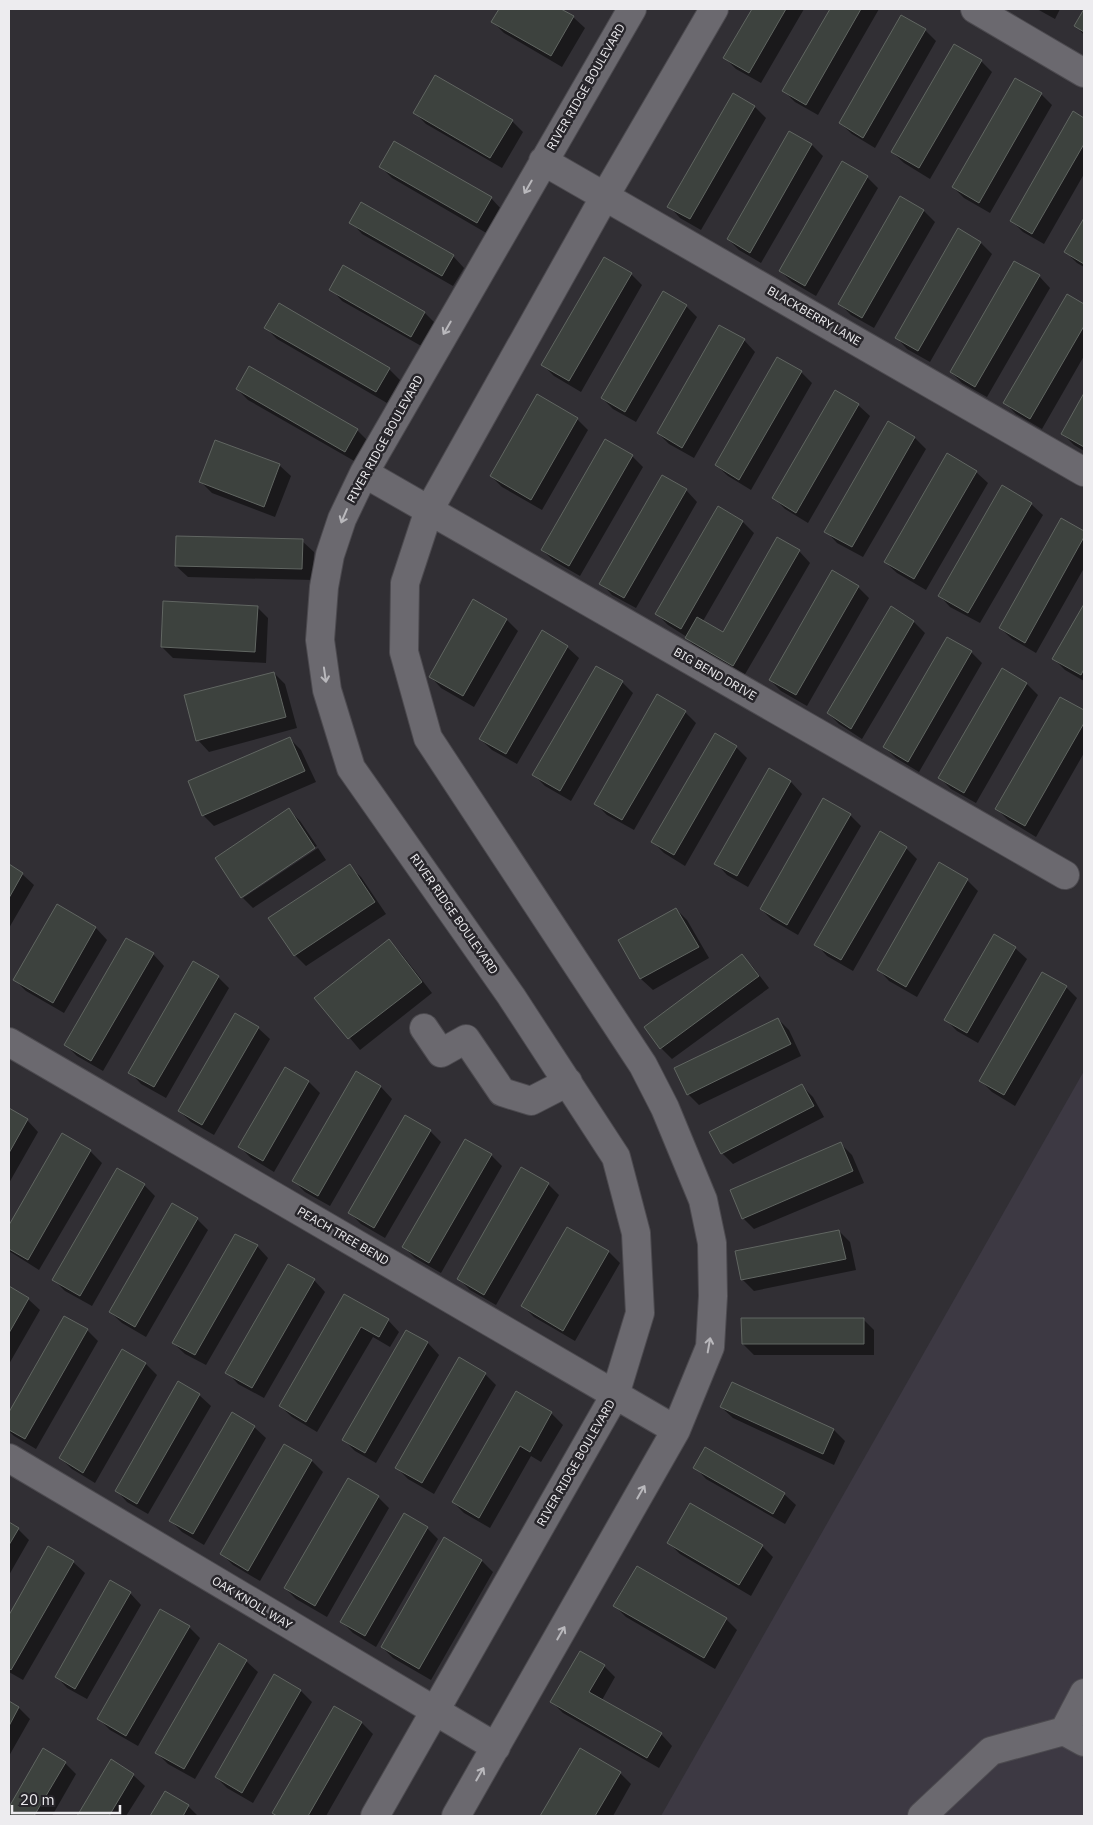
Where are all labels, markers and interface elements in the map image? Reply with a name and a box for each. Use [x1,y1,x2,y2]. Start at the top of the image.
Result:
street label: RIVER RIDGE BOULEVARD [543,21,628,153]
one-way arrow [523,179,533,193]
street label: BLACKBERRY LANE [765,283,864,349]
one-way arrow [442,320,452,334]
street label: RIVER RIDGE BOULEVARD [343,372,426,505]
one-way arrow [339,508,349,523]
street label: BIG BEND DRIVE [671,644,759,703]
one-way arrow [320,667,330,683]
street label: RIVER RIDGE BOULEVARD [407,851,502,977]
street label: PEACH TREE BEND [295,1203,392,1268]
one-way arrow [705,1337,714,1353]
street label: RIVER RIDGE BOULEVARD [533,1397,618,1529]
one-way arrow [637,1485,647,1499]
street label: OAK KNOLL WAY [210,1573,295,1632]
one-way arrow [556,1625,566,1640]
one-way arrow [476,1767,486,1782]
scale bar [12,1782,120,1814]
text: 20 m [20,1790,55,1809]

